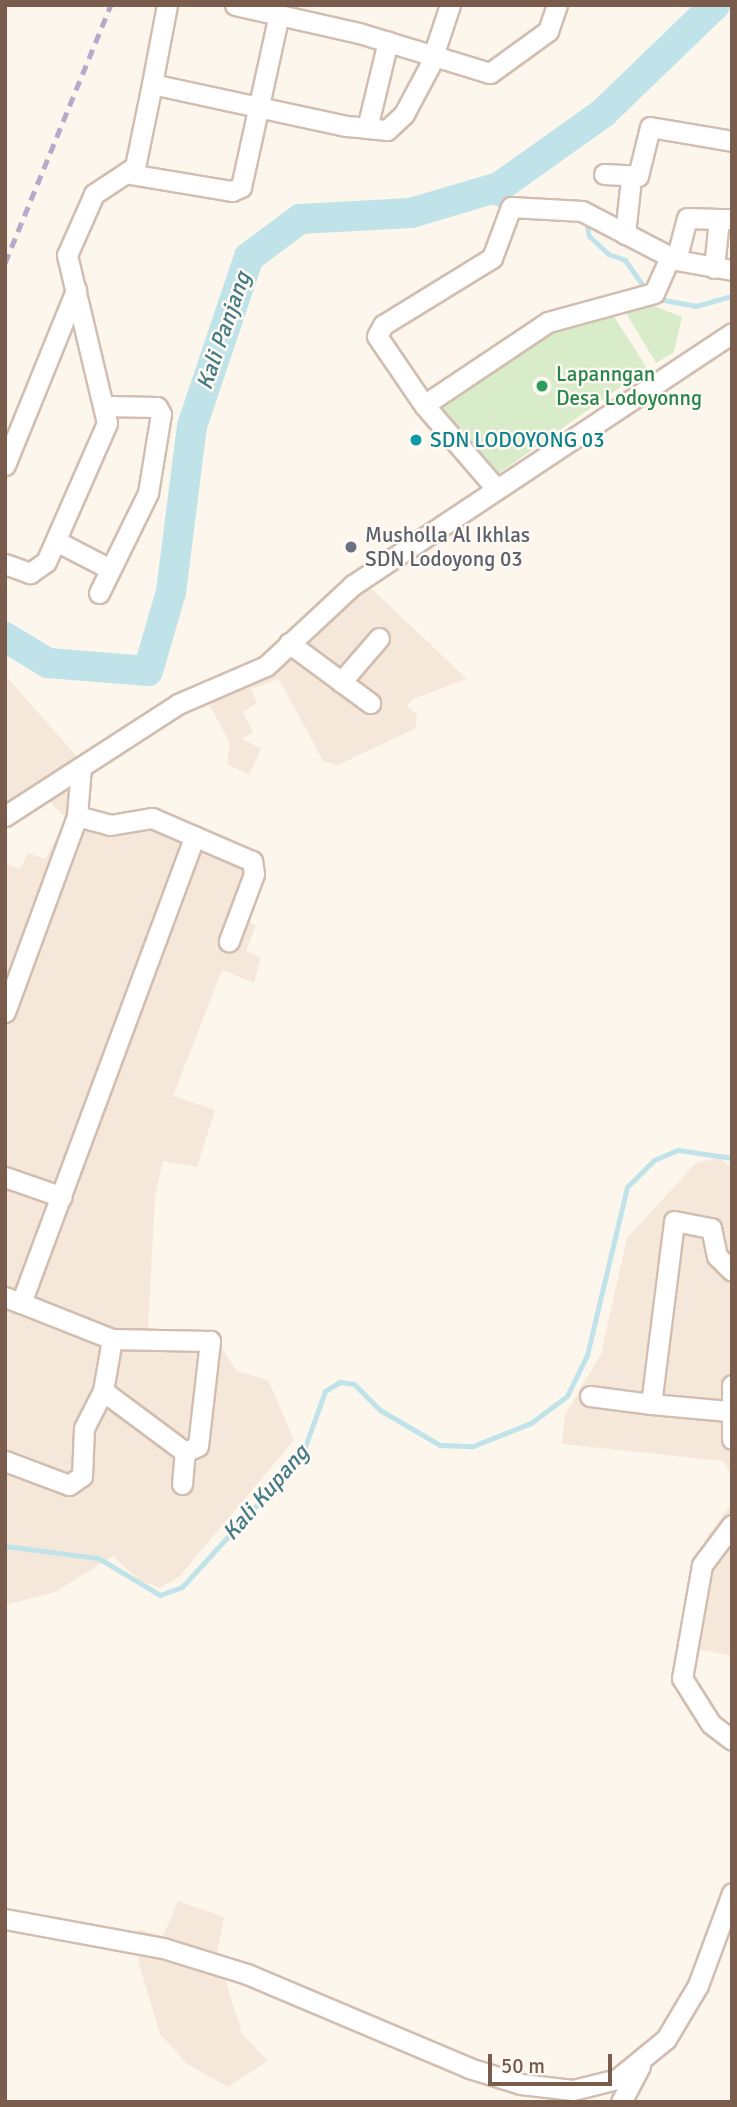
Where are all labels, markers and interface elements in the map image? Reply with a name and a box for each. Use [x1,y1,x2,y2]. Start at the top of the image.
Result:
water label: Kali Panjang [191,268,257,394]
place label: Lapanngan Desa Lodoyonng [556,361,702,411]
marker: Lapanngan Desa Lodoyonng [534,378,550,394]
place label: SDN LODOYONG 03 [430,427,605,453]
marker: SDN LODOYONG 03 [408,432,424,448]
place label: Musholla Al Ikhlas SDN Lodoyong 03 [365,522,530,572]
marker: Musholla Al Ikhlas SDN Lodoyong 03 [343,539,359,555]
water label: Kali Kupang [217,1440,315,1546]
scale bar [492,2040,616,2084]
text: 50 m [501,2053,545,2079]

